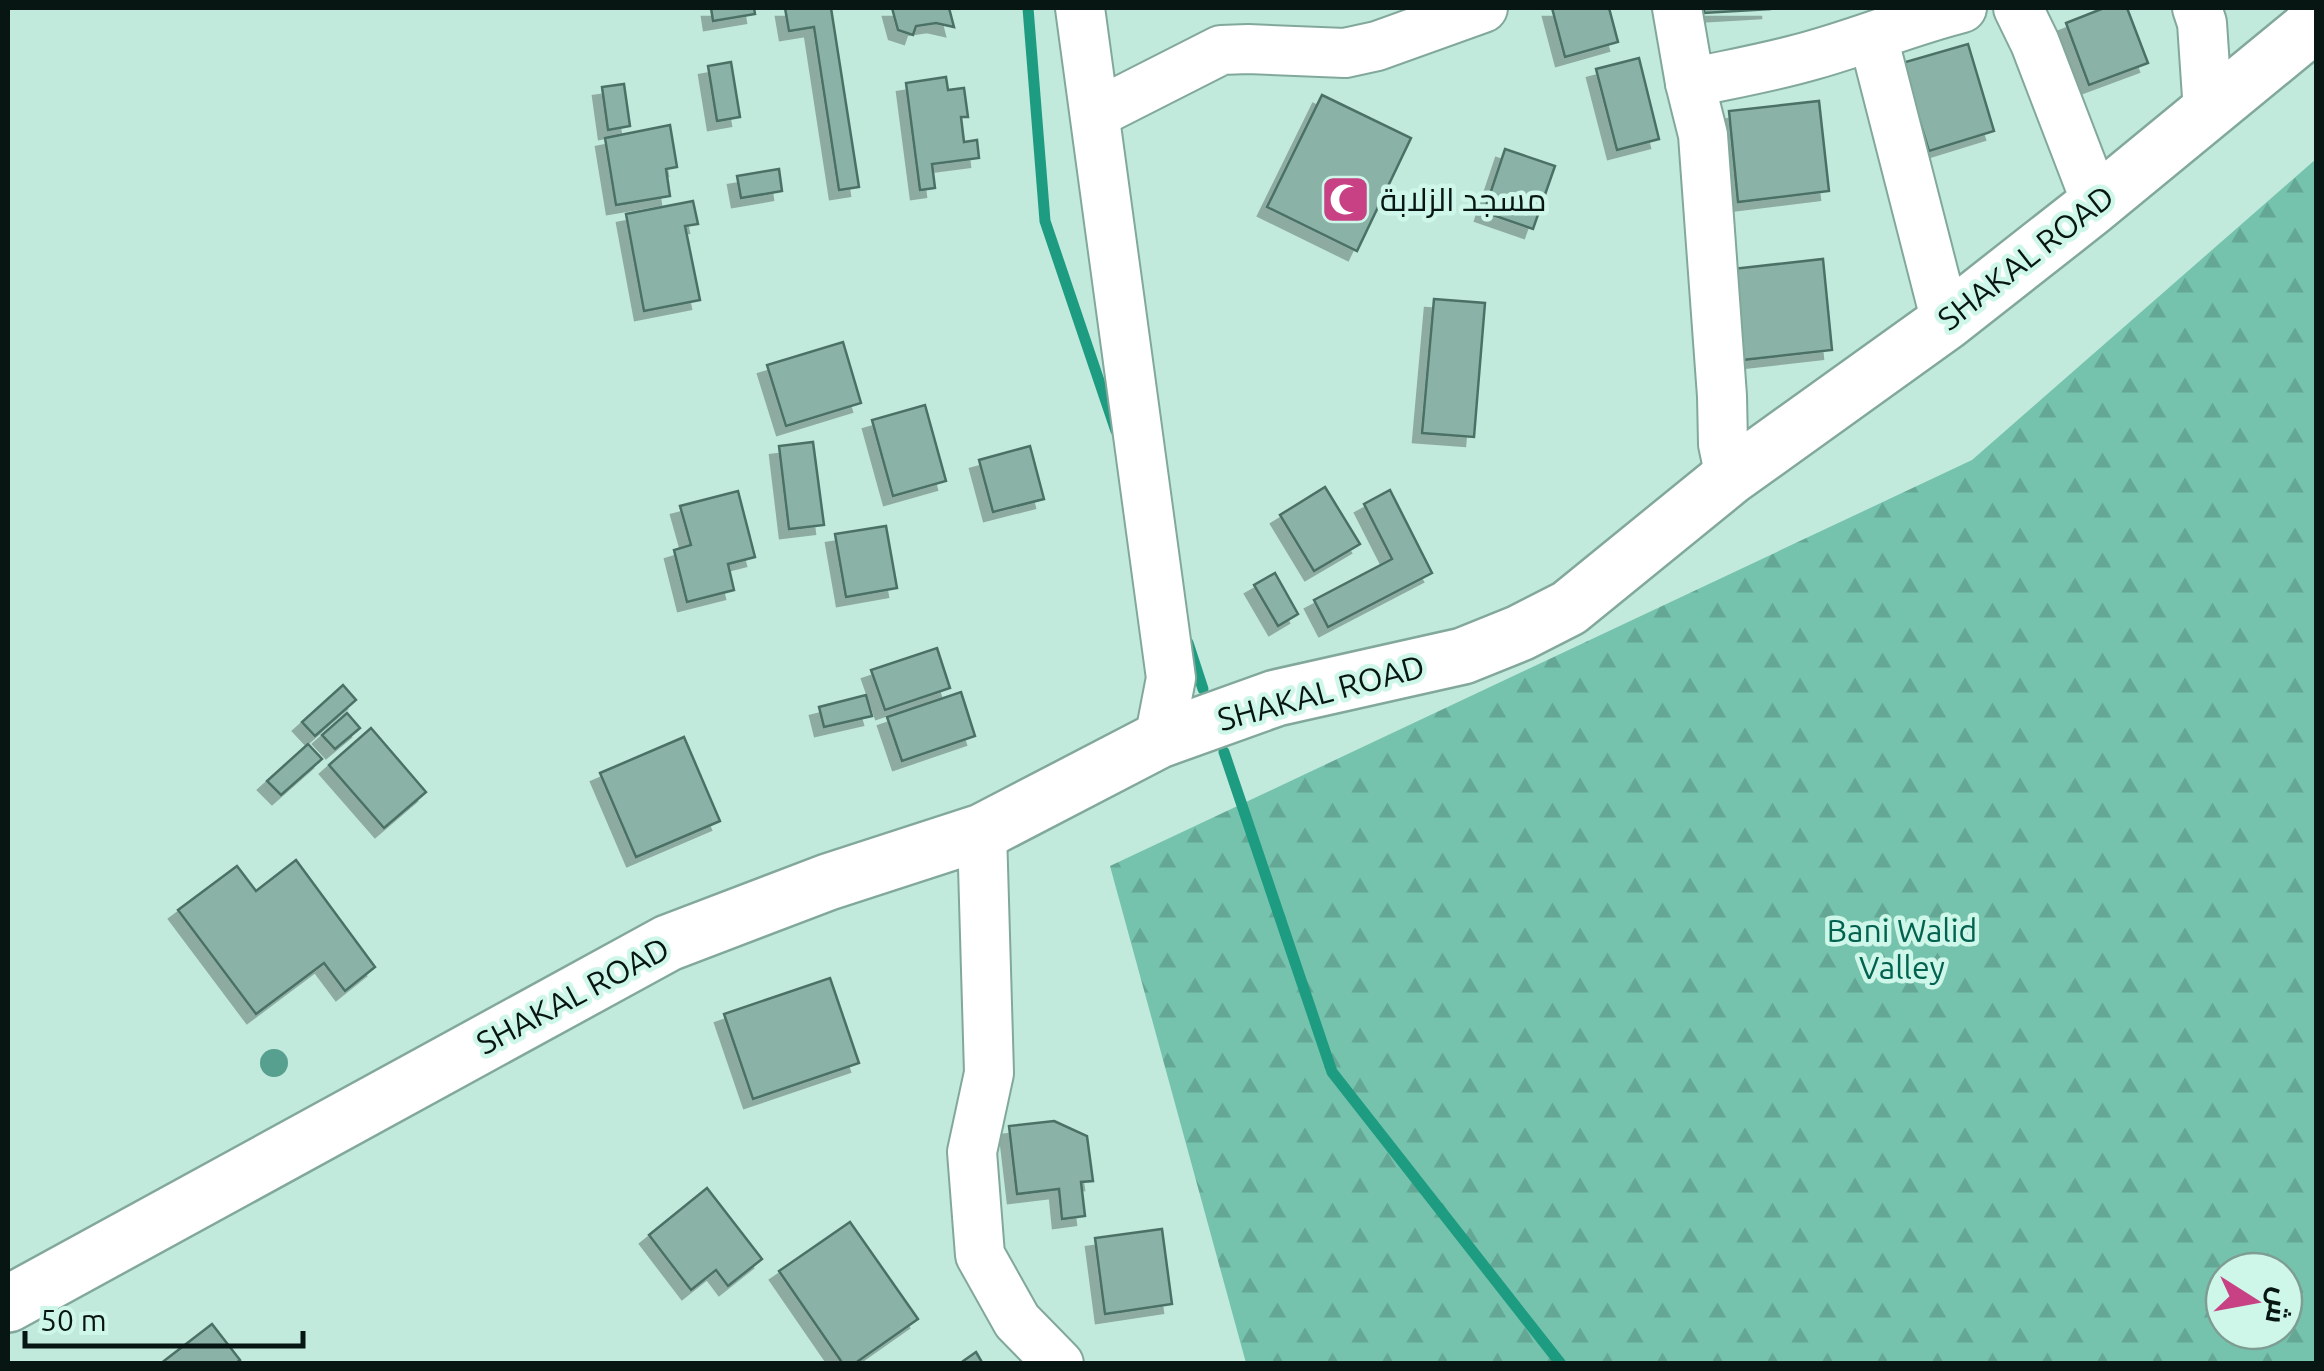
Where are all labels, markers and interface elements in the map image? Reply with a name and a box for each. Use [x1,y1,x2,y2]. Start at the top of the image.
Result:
mosque icon: مسجد الزلابة [1319,174,1371,226]
street label: SHAKAL ROAD [1931,178,2120,337]
place label: مسجد الزلابة [1380,181,1546,218]
street label: SHAKAL ROAD [1213,647,1428,737]
park label: Bani Walid Valley [1827,912,1977,985]
street label: SHAKAL ROAD [470,929,675,1061]
north arrow [2204,1251,2304,1351]
text: ش [2258,1285,2298,1326]
scale bar [25,1286,302,1348]
text: 50 m [40,1303,107,1337]

